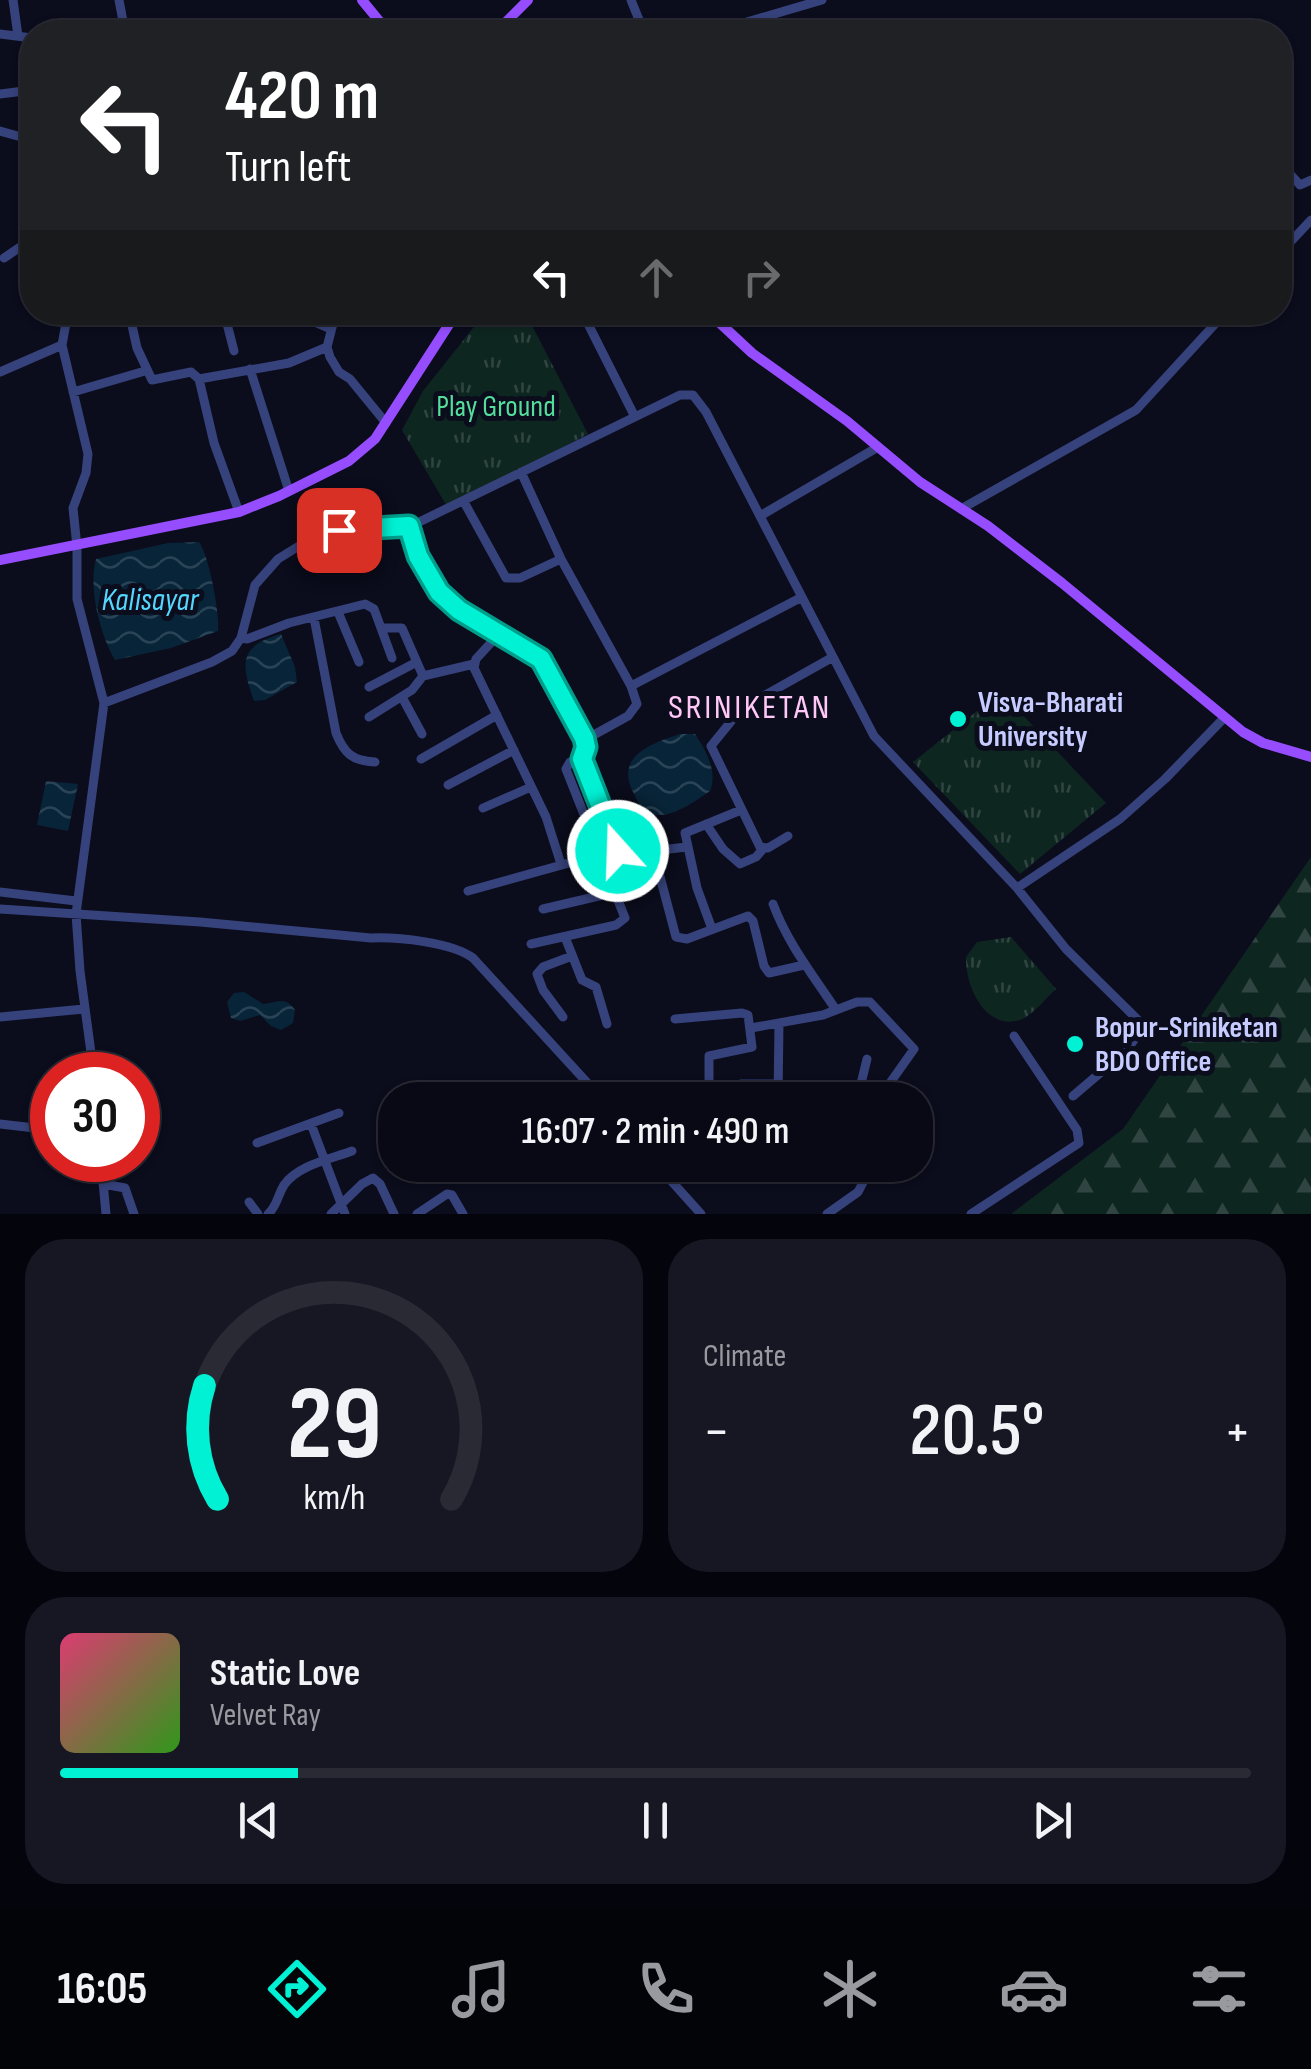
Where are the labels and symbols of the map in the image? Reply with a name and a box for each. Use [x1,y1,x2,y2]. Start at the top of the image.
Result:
park label: Play Ground [436,389,556,425]
pin [297,488,382,573]
water label: Kalisayar [102,581,199,620]
place label: Visva-Bharati University [978,685,1123,755]
district label: SRINIKETAN [668,686,832,729]
marker: Visva-Bharati University [947,708,969,730]
position arrow [566,799,670,903]
place label: Bopur-Sriniketan BDO Office [1095,1010,1278,1080]
marker: Bopur-Sriniketan BDO Office [1064,1033,1086,1055]
speed limit sign: 30 [30,1052,160,1182]

